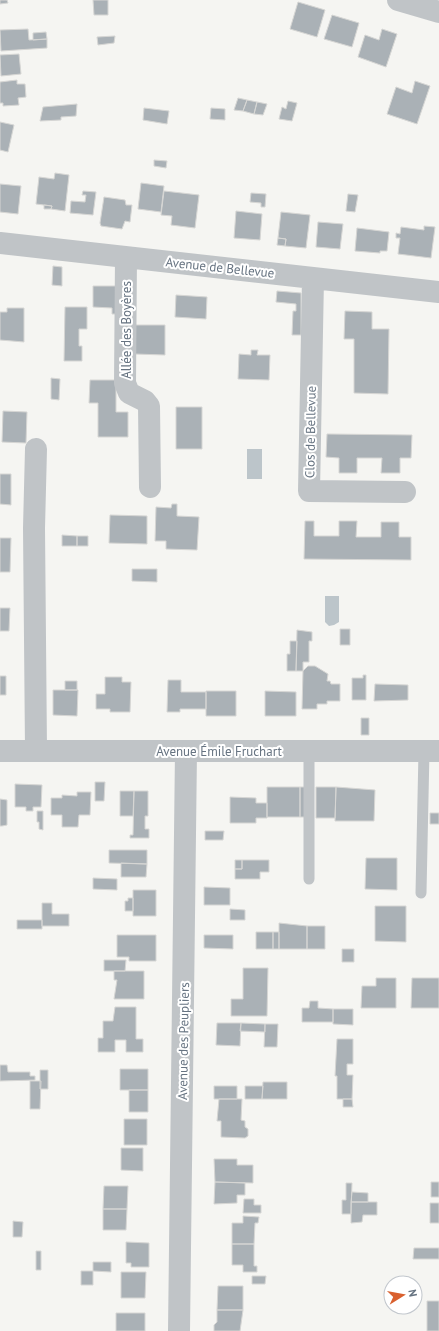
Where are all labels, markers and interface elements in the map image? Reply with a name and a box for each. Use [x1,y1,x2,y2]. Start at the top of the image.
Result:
street label: Avenue de Bellevue [165,253,275,282]
street label: Allée des Boyères [118,281,135,379]
street label: Clos de Bellevue [301,386,320,478]
street label: Avenue Émile Fruchart [156,743,282,760]
street label: Avenue des Peupliers [174,982,193,1100]
north arrow [383,1275,423,1315]
text: N [405,1288,420,1298]

